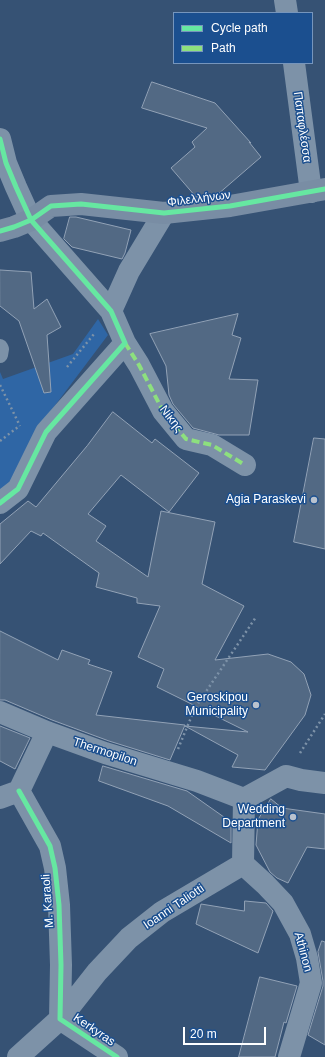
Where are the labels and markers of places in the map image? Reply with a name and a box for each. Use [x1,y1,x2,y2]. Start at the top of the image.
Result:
place label: Agia Paraskevi [226,493,306,507]
marker: Agia Paraskevi [309,495,319,505]
place label: Geroskipou Municipality [185,691,248,719]
marker: Geroskipou Municipality [251,700,261,710]
place label: Wedding Department [222,803,285,831]
marker: Wedding Department [288,812,298,822]

